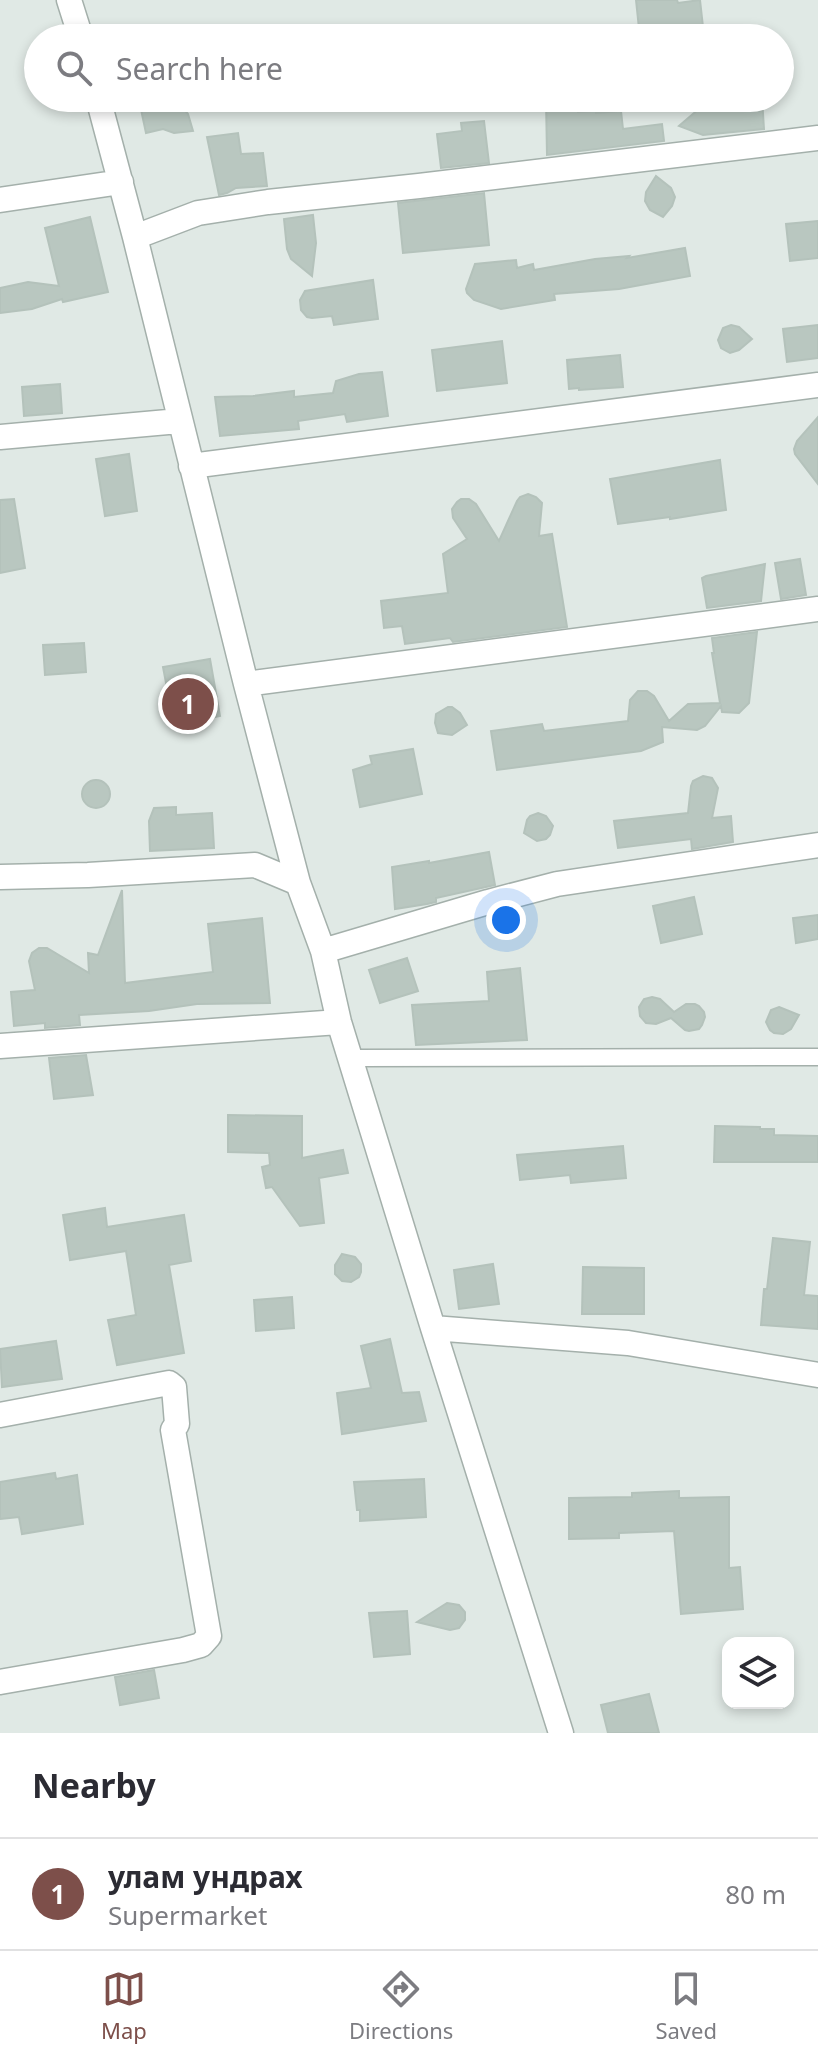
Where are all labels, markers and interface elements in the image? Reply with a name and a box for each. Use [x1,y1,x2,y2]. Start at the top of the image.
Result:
search box [24,24,794,112]
icon: search [52,46,96,90]
text: Search here [116,48,283,89]
pin: 1 [162,674,214,734]
your location [486,900,526,940]
map controls [722,1637,794,1709]
button: layers [722,1637,794,1709]
text: Nearby [32,1762,156,1808]
text: улам ундрах [108,1856,303,1897]
text: 1 [51,1876,65,1912]
text: 80 m [725,1876,786,1912]
text: Supermarket [108,1897,267,1933]
tab: Map [101,1967,147,2045]
tab: Directions [349,1967,453,2045]
tab: Saved [655,1967,717,2045]

